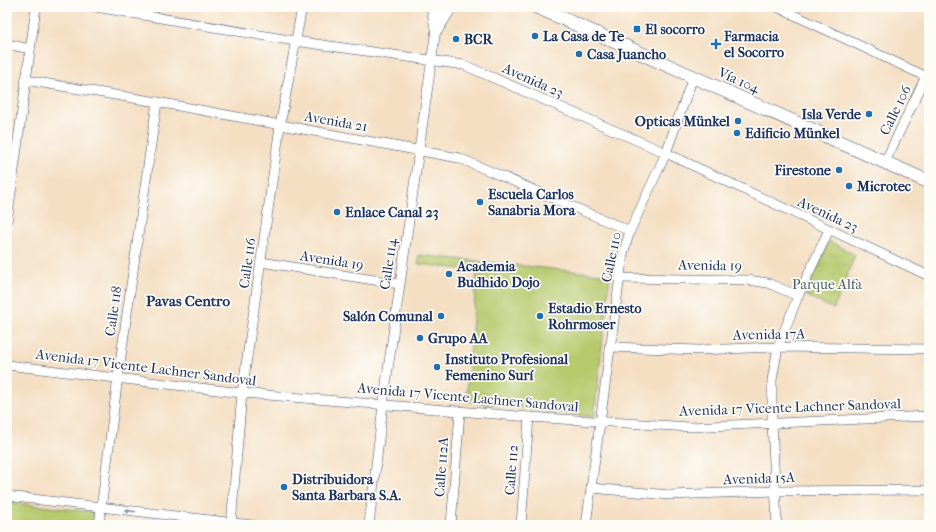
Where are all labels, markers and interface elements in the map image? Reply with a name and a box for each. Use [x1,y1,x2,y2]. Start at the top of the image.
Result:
place label: El socorro [645,21,705,38]
marker: El socorro [632,24,642,34]
place label: La Casa de Te [543,28,624,45]
place label: Farmacia el Socorro [723,28,784,61]
place label: BCR [464,31,494,48]
marker: La Casa de Te [530,31,540,41]
marker: BCR [451,34,461,44]
marker: Farmacia el Socorro [711,39,721,49]
place label: Casa Juancho [587,46,666,63]
marker: Casa Juancho [574,49,584,59]
street label: Avenida 23 [499,59,566,101]
street label: Vía 104 [715,64,763,97]
street label: Calle 106 [876,82,915,138]
place label: Isla Verde [802,106,861,123]
street label: Avenida 21 [302,107,369,135]
marker: Isla Verde [864,109,874,119]
place label: Opticas Münkel [635,113,730,130]
marker: Opticas Münkel [733,116,743,126]
place label: Edificio Münkel [745,125,840,142]
marker: Edificio Münkel [732,128,742,138]
place label: Firestone [773,162,831,179]
marker: Firestone [834,165,844,175]
place label: Microtec [856,178,912,195]
marker: Microtec [844,181,854,191]
place label: Escuela Carlos Sanabria Mora [488,186,576,219]
street label: Avenida 23 [794,193,861,236]
marker: Escuela Carlos Sanabria Mora [475,197,485,207]
place label: Enlace Canal 23 [345,204,439,221]
marker: Enlace Canal 23 [332,207,342,217]
street label: Calle 110 [598,230,625,284]
street label: Calle 116 [236,236,260,289]
street label: Calle 114 [376,237,401,291]
street label: Avenida 19 [298,247,365,274]
street label: Avenida 19 [677,256,742,275]
place label: Academia Budhido Dojo [456,258,540,291]
marker: Academia Budhido Dojo [444,269,454,279]
park label: Parque Alfa [792,276,862,293]
street label: Calle 118 [102,285,125,337]
district label: Pavas Centro [146,292,230,310]
place label: Estadio Ernesto Rohrmoser [548,300,642,333]
place label: Salón Comunal [343,308,433,325]
marker: Salón Comunal [436,311,446,321]
marker: Estadio Ernesto Rohrmoser [535,311,545,321]
street label: Avenida 17A [732,325,806,344]
place label: Grupo AA [428,330,489,347]
marker: Grupo AA [415,333,425,343]
street label: Avenida 17 Vicente Lachner Sandoval [34,345,257,389]
place label: Instituto Profesional Femenino Surí [444,351,568,384]
marker: Instituto Profesional Femenino Surí [432,362,442,372]
street label: Avenida 17 Vicente Lachner Sandoval [356,379,579,416]
street label: Avenida 17 Vicente Lachner Sandoval [678,395,901,420]
street label: Calle 112A [431,436,452,497]
street label: Calle 112 [501,444,522,496]
street label: Avenida 15A [722,469,796,488]
place label: Distribuidora Santa Barbara S.A. [292,471,402,504]
marker: Distribuidora Santa Barbara S.A. [279,482,289,492]
one-way arrow [124,508,136,514]

